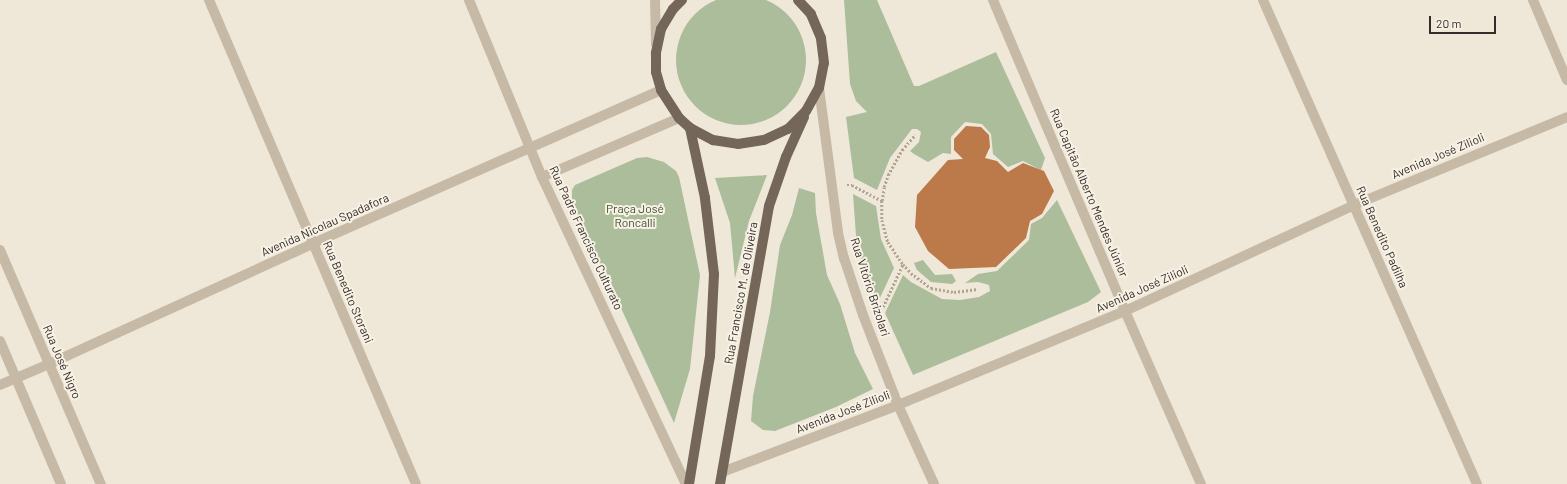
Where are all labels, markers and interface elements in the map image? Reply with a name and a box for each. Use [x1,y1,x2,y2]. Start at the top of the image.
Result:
scale bar [1431,8,1498,34]
text: 20 m [1436,16,1462,30]
street label: Rua Capitão Alberto Mendes Júnior [1047,107,1131,279]
street label: Avenida José Zilioli [1389,130,1487,182]
street label: Rua Padre Francisco Culturato [546,164,626,312]
street label: Rua Benedito Padilha [1353,184,1411,290]
street label: Avenida Nicolau Spadafora [259,190,391,260]
park label: Praça José Roncalli [606,202,664,230]
street label: Rua Francisco M. de Oliveira [721,221,761,365]
street label: Rua Vitório Brizolari [847,236,893,338]
street label: Rua Benedito Storani [320,239,376,345]
street label: Avenida José Zilioli [1094,262,1190,316]
street label: Rua José Nigro [40,323,84,401]
street label: Avenida José Zilioli [794,387,892,437]

